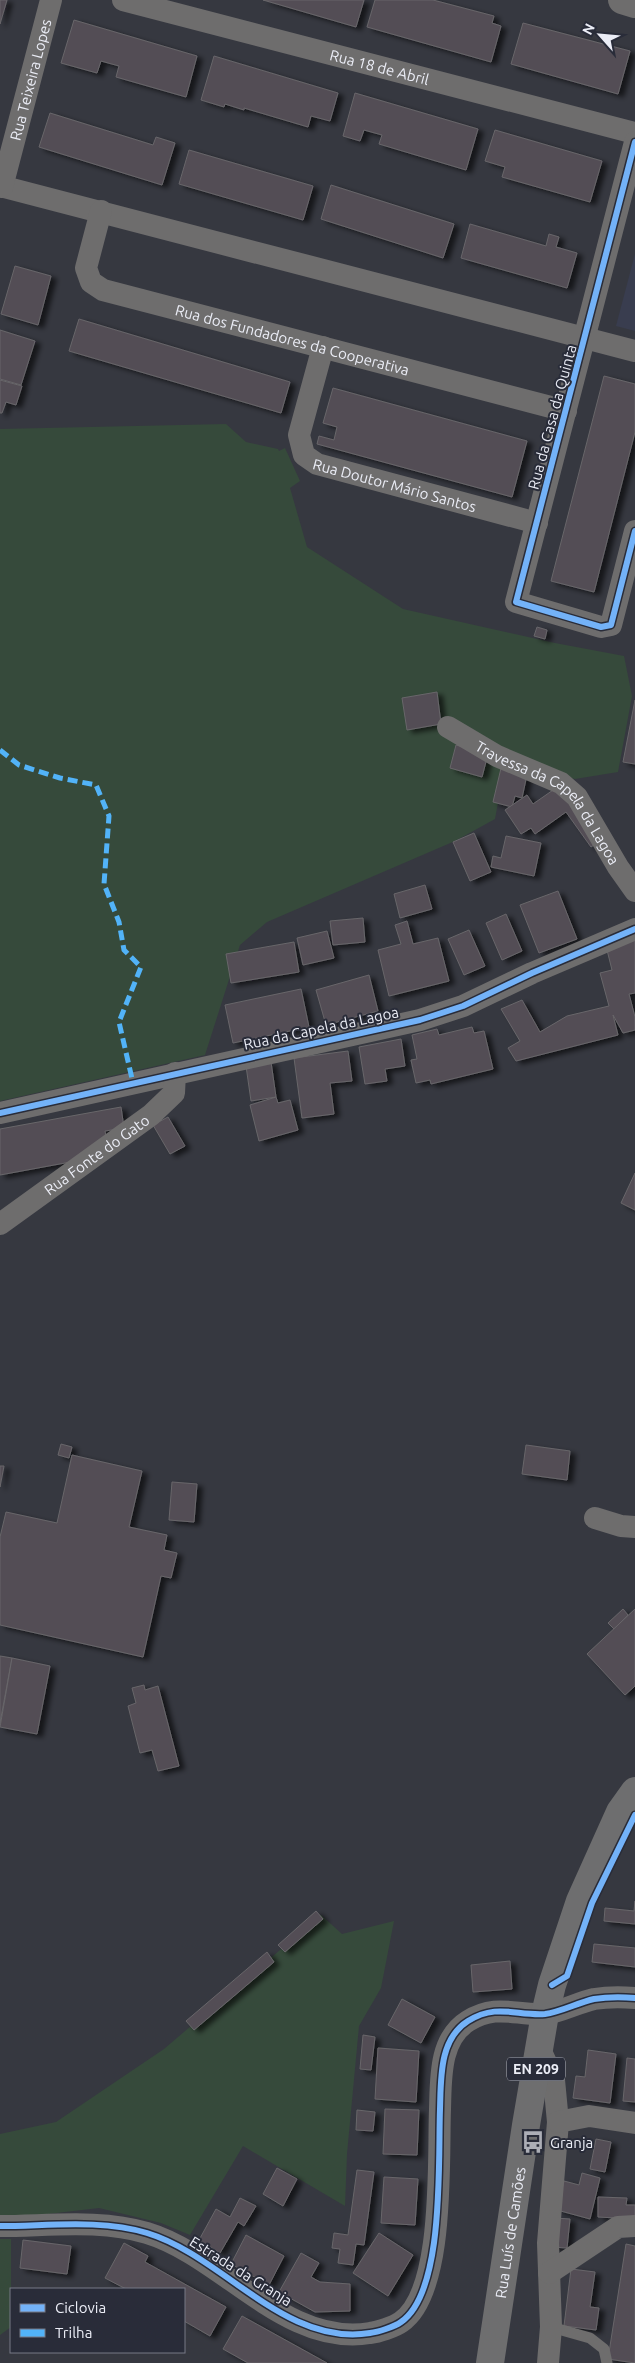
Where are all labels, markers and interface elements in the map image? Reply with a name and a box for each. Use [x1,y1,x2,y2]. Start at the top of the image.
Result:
north arrow [575,10,625,60]
street label: Rua Teixeira Lopes [6,17,54,142]
text: N [579,21,598,37]
street label: Rua 18 de Abril [328,46,431,88]
street label: Rua dos Fundadores da Cooperativa [174,301,411,378]
street label: Rua da Casa da Quinta [524,343,580,491]
street label: Rua Doutor Mário Santos [311,455,478,515]
street label: Travessa da Capela da Lagoa [473,737,623,867]
street label: Rua da Capela da Lagoa [242,1003,400,1053]
street label: Rua Fonte do Gato [41,1111,152,1198]
road number: EN 209 [507,2058,565,2080]
bus stop icon: Granja [520,2129,546,2155]
place label: Granja [550,2134,593,2151]
street label: Rua Luís de Camões [491,2166,528,2299]
street label: Estrada da Granja [187,2233,295,2309]
legend [10,2288,185,2353]
text: Ciclovia [55,2299,106,2316]
text: Trilha [55,2324,92,2341]

